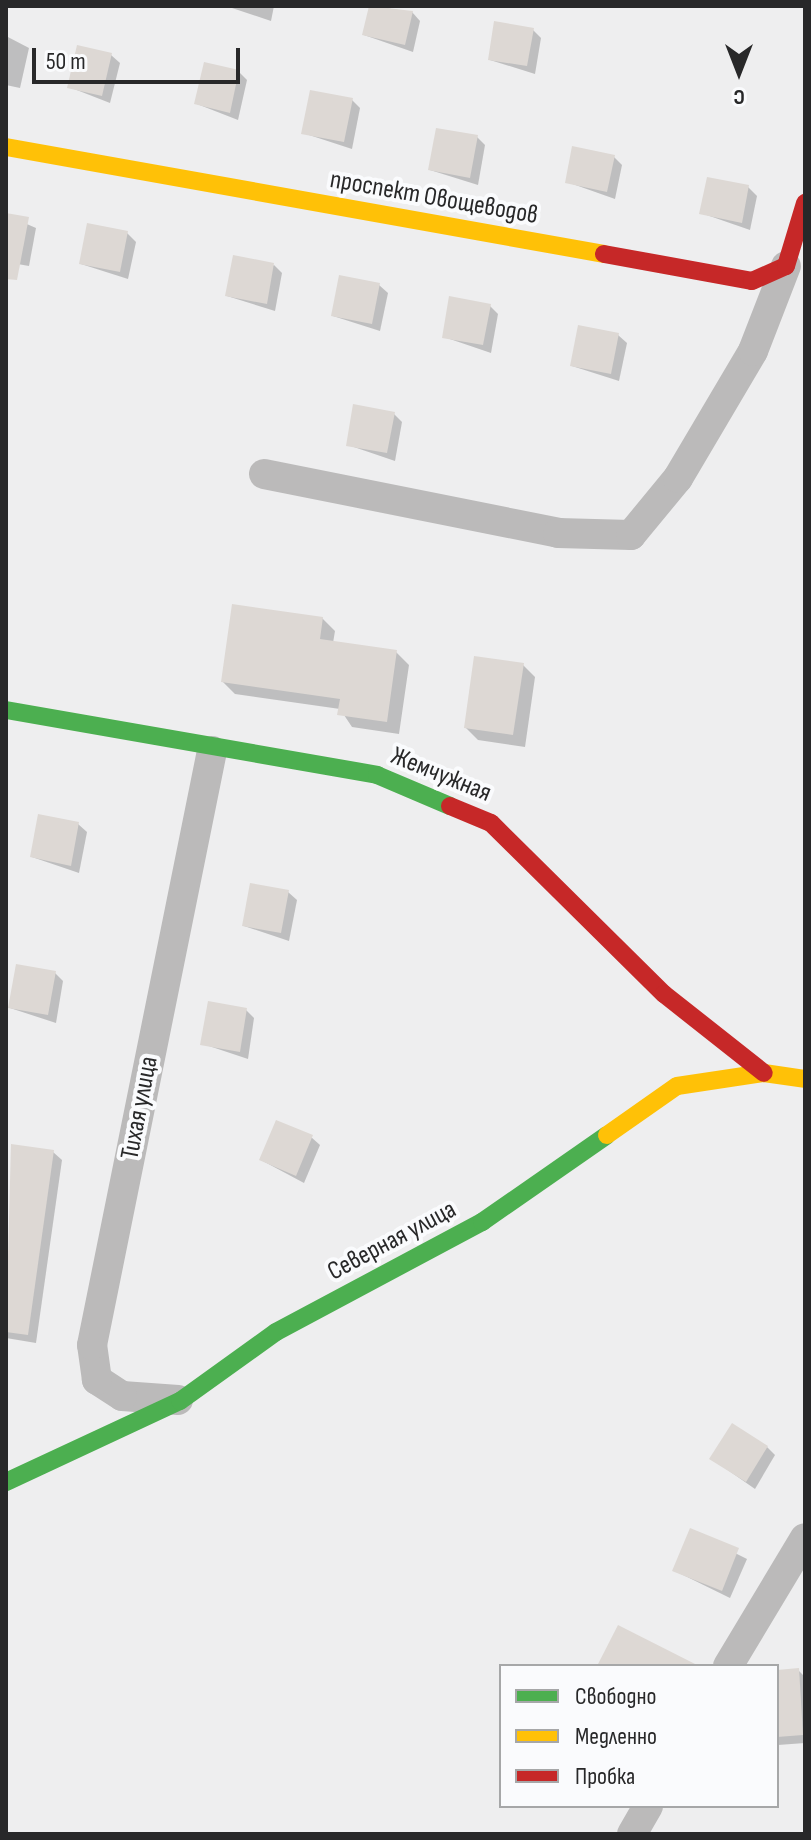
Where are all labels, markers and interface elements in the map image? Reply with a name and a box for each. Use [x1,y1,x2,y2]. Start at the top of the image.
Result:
scale bar [36,32,244,82]
north arrow [699,32,779,112]
text: 50 m [46,47,86,76]
text: С [733,83,745,110]
street label: проспект Овощеводов [328,164,540,232]
street label: Жемчужная [386,741,496,809]
street label: Тихая улица [115,1054,165,1162]
street label: Северная улица [323,1194,461,1288]
legend [499,1664,779,1808]
text: Свободно [575,1682,656,1711]
text: Медленно [575,1722,657,1751]
text: Пробка [575,1762,635,1791]

